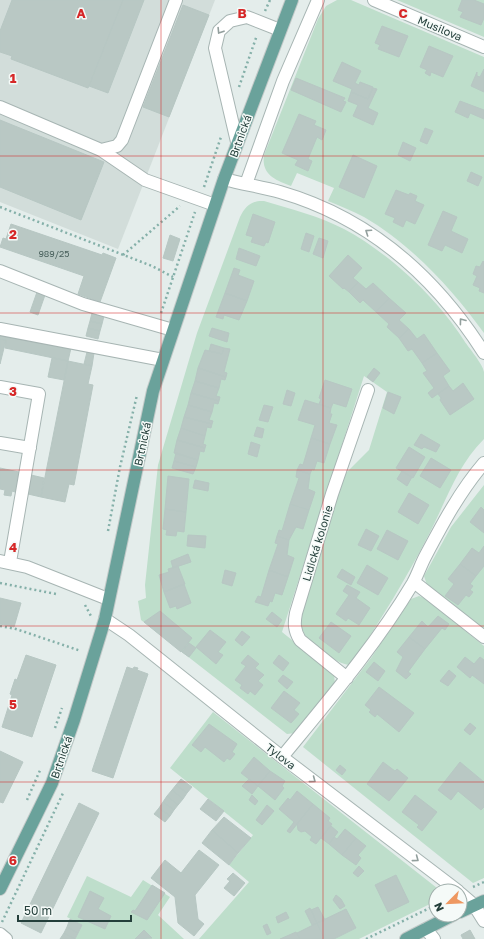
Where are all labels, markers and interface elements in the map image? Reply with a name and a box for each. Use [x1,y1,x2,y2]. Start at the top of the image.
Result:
text: A [76,5,86,21]
text: B [237,5,247,21]
text: C [398,5,408,21]
street label: Musilova [416,13,464,43]
one-way arrow [218,26,225,33]
text: 1 [10,70,17,86]
street label: Brtnická [226,113,254,159]
text: 2 [9,226,17,242]
one-way arrow [365,230,372,237]
house number: 989/25 [38,248,70,259]
one-way arrow [460,318,467,325]
text: 3 [9,383,17,399]
street label: Brtnická [131,421,153,467]
street label: Lidická kolonie [299,503,335,583]
text: 4 [9,539,17,555]
text: 5 [9,696,17,712]
street label: Brtnická [48,734,74,780]
street label: Tylova [264,740,298,772]
one-way arrow [308,776,315,783]
text: 6 [9,852,17,868]
one-way arrow [412,854,419,861]
north arrow [428,883,468,923]
scale bar [18,897,131,923]
text: N [431,901,446,914]
text: 50 m [24,903,52,918]

